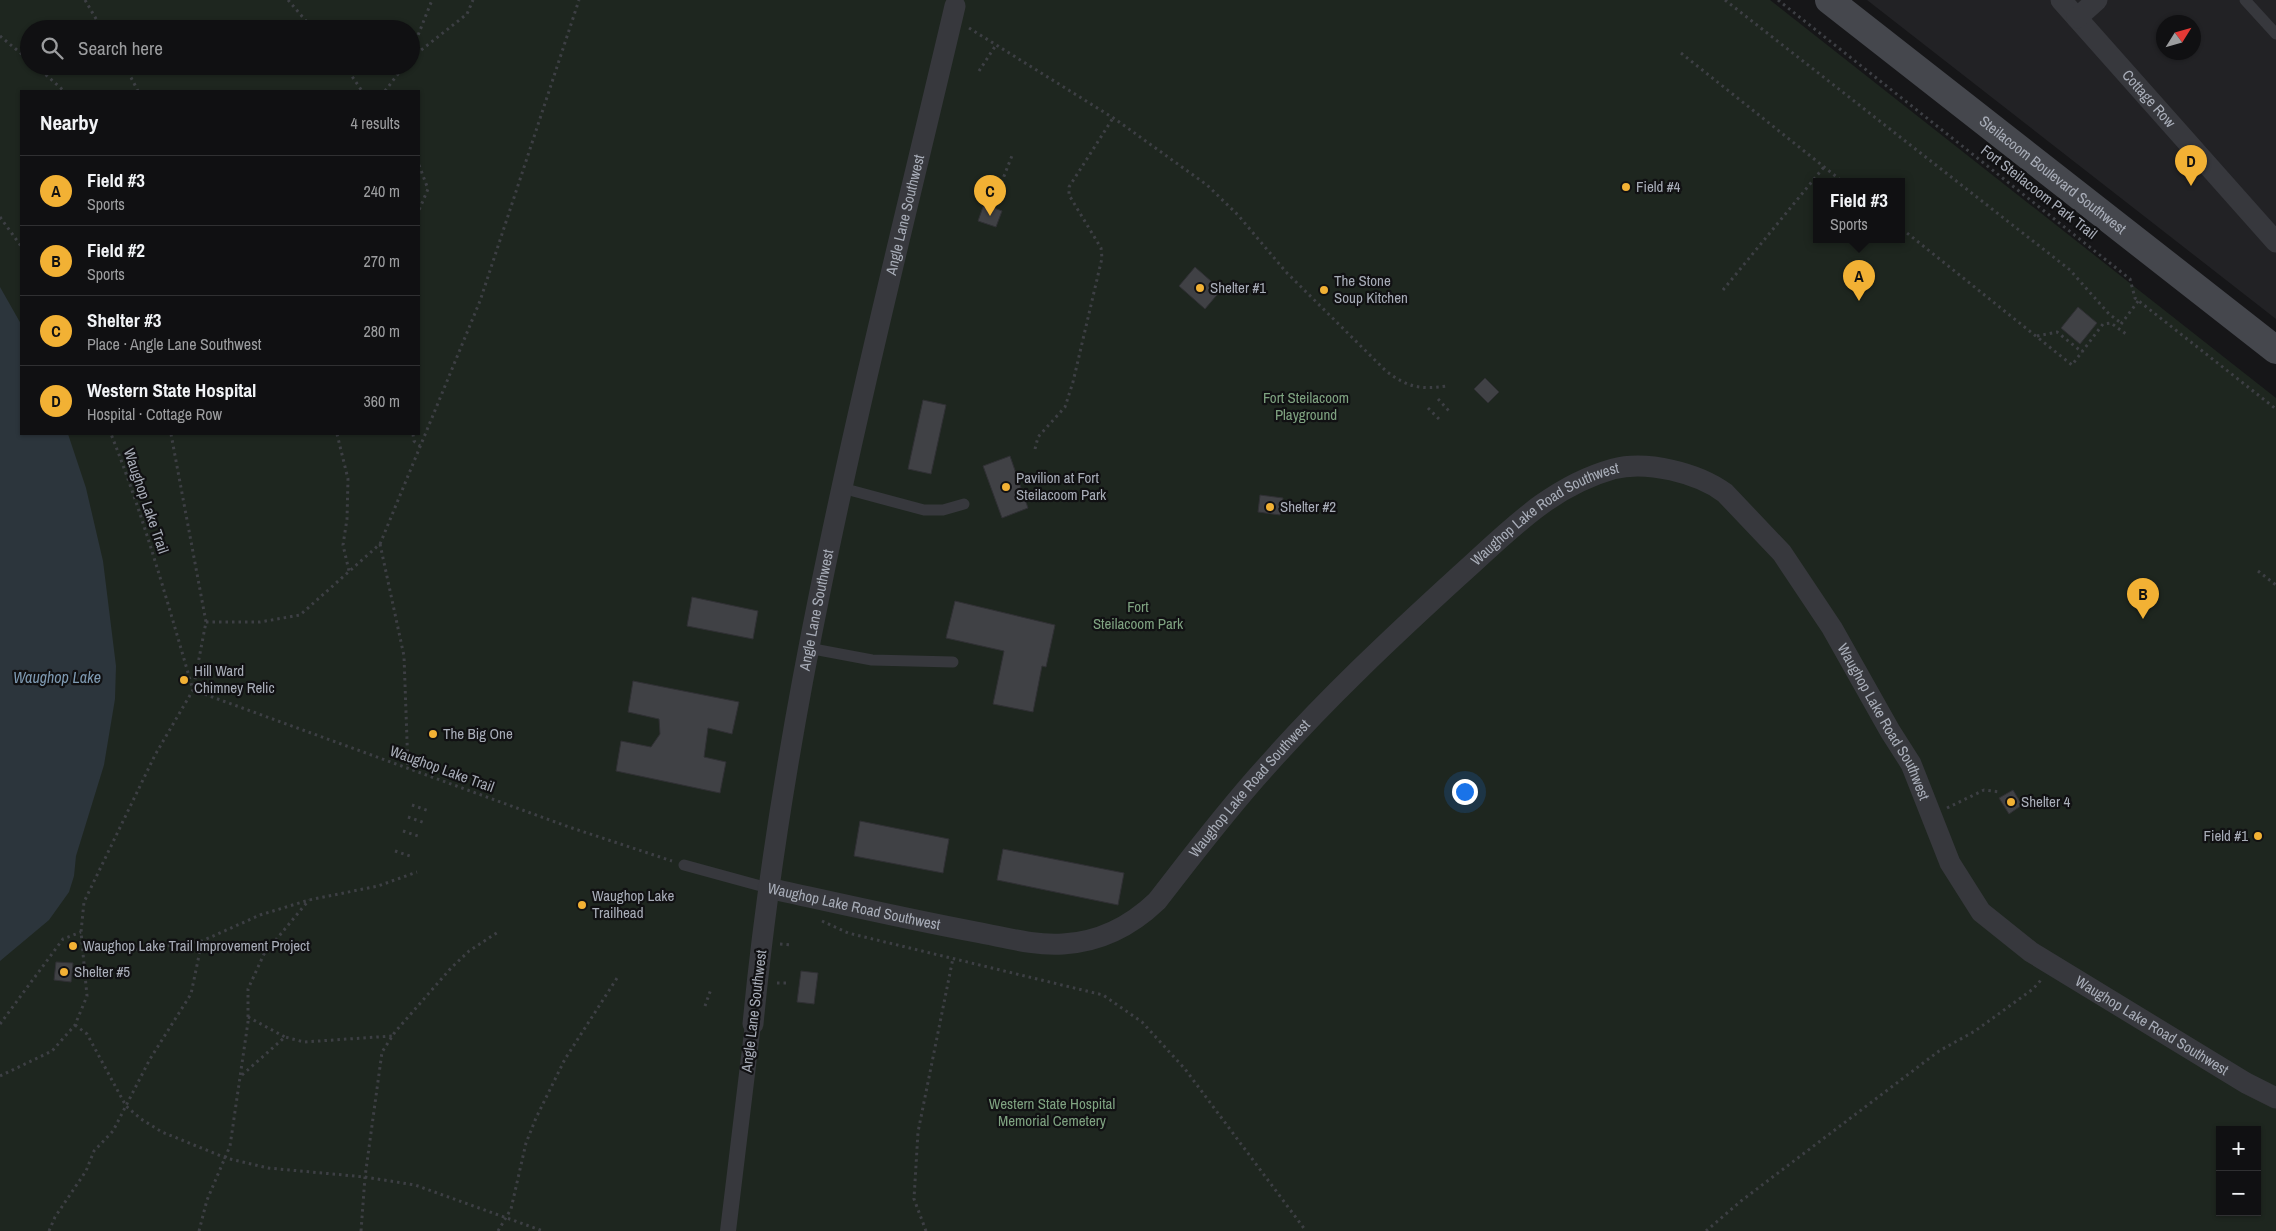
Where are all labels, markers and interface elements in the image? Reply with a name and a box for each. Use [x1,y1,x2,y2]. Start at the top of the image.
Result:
north arrow [2156,15,2201,60]
search box [20,20,420,75]
icon: search [38,34,66,62]
text: Search here [78,35,163,61]
street label: Cottage Row [2118,65,2181,132]
text: Nearby [40,108,98,137]
street label: Steilacoom Boulevard Southwest [1975,111,2131,239]
text: 4 results [350,112,400,134]
street label: Fort Steilacoom Park Trail [1977,140,2102,244]
pin: D [2175,145,2207,186]
street label: Angle Lane Southwest [880,152,929,278]
text: Field #3 [87,167,145,193]
pin: C [974,175,1006,216]
place label: Field #4 [1636,176,1681,197]
popup [1813,178,1905,243]
text: A [51,180,61,202]
text: 240 m [364,180,400,202]
marker: Field #4 [1620,181,1632,193]
text: Field #3 [1830,187,1888,213]
text: Sports [87,193,125,215]
text: Sports [1830,213,1868,235]
text: Field #2 [87,237,145,263]
text: B [51,250,61,272]
text: 270 m [364,250,400,272]
pin: A [1843,260,1875,301]
text: Sports [87,263,125,285]
place label: The Stone Soup Kitchen [1334,270,1408,308]
place label: Shelter #1 [1210,277,1266,298]
marker: Shelter #1 [1194,282,1206,294]
marker: The Stone Soup Kitchen [1318,284,1330,296]
text: Shelter #3 [87,307,161,333]
text: C [51,320,61,342]
text: 280 m [364,320,400,342]
text: Place · Angle Lane Southwest [87,333,261,355]
text: Western State Hospital [87,377,256,403]
park label: Fort Steilacoom Playground [1263,387,1349,425]
text: D [51,390,61,412]
text: 360 m [364,390,400,412]
text: Hospital · Cottage Row [87,403,222,425]
street label: Waughop Lake Trail [119,446,174,556]
street label: Waughop Lake Road Southwest [1466,457,1621,570]
place label: Pavilion at Fort Steilacoom Park [1016,467,1107,505]
marker: Pavilion at Fort Steilacoom Park [1000,481,1012,493]
place label: Shelter #2 [1280,496,1336,517]
marker: Shelter #2 [1264,501,1276,513]
street label: Angle Lane Southwest [794,547,839,673]
pin: B [2127,578,2159,619]
park label: Fort Steilacoom Park [1093,596,1184,634]
street label: Waughop Lake Road Southwest [1833,639,1935,804]
place label: Hill Ward Chimney Relic [194,660,275,698]
water label: Waughop Lake [13,666,101,688]
marker: Hill Ward Chimney Relic [178,674,190,686]
street label: Waughop Lake Road Southwest [1184,714,1315,862]
place label: The Big One [443,723,513,744]
marker: The Big One [427,728,439,740]
street label: Waughop Lake Trail [387,740,497,797]
your location [1452,779,1478,805]
place label: Shelter 4 [2021,791,2070,812]
marker: Shelter 4 [2005,796,2017,808]
place label: Field #1 [2204,825,2248,846]
marker: Field #1 [2252,830,2264,842]
street label: Waughop Lake Road Southwest [766,877,943,935]
place label: Waughop Lake Trailhead [592,885,674,923]
marker: Waughop Lake Trailhead [576,899,588,911]
place label: Waughop Lake Trail Improvement Project [83,935,310,956]
marker: Waughop Lake Trail Improvement Project [67,940,79,952]
street label: Angle Lane Southwest [735,948,771,1074]
place label: Shelter #5 [74,961,130,982]
marker: Shelter #5 [58,966,70,978]
street label: Waughop Lake Road Southwest [2072,970,2233,1080]
park label: Western State Hospital Memorial Cemetery [989,1093,1115,1131]
map controls [2216,1126,2261,1216]
button: + [2216,1126,2261,1171]
button: − [2216,1171,2261,1216]

